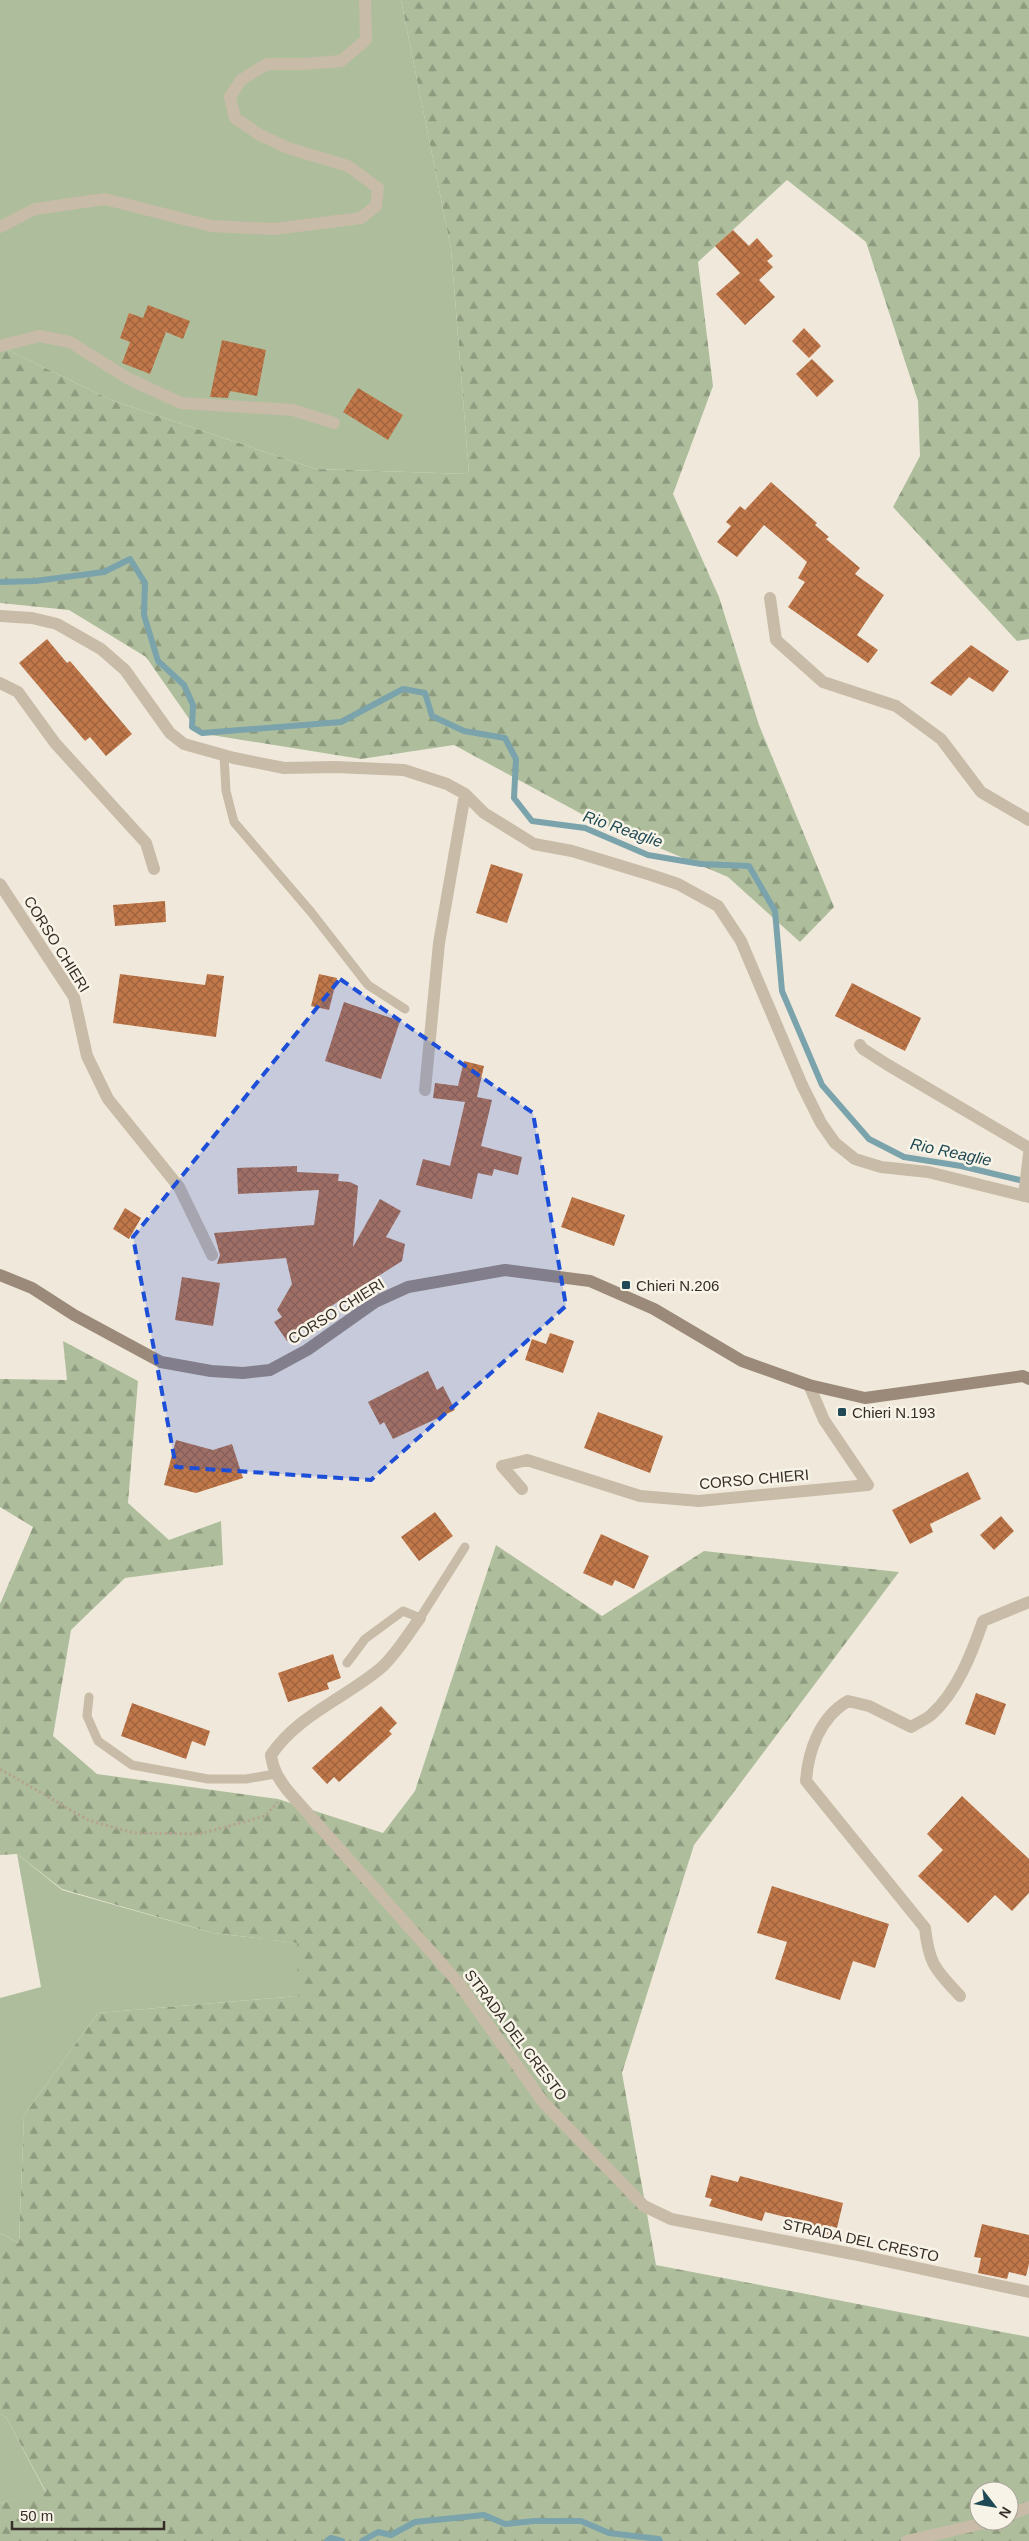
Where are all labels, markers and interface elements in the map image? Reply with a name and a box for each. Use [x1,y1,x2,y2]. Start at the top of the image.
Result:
water label: Rio Reaglie [581,807,665,851]
street label: CORSO CHIERI [21,893,93,995]
water label: Rio Reaglie [909,1135,993,1169]
street label: CORSO CHIERI [285,1275,387,1347]
place label: Chieri N.206 [636,1277,719,1294]
marker: Chieri N.206 [620,1279,632,1291]
place label: Chieri N.193 [852,1404,935,1421]
marker: Chieri N.193 [836,1406,848,1418]
street label: CORSO CHIERI [698,1466,810,1492]
street label: STRADA DEL CRESTO [461,1966,571,2104]
street label: STRADA DEL CRESTO [781,2215,941,2265]
north arrow [969,2481,1019,2531]
scale bar [12,2498,165,2530]
text: N [996,2504,1015,2521]
text: 50 m [20,2507,53,2524]

